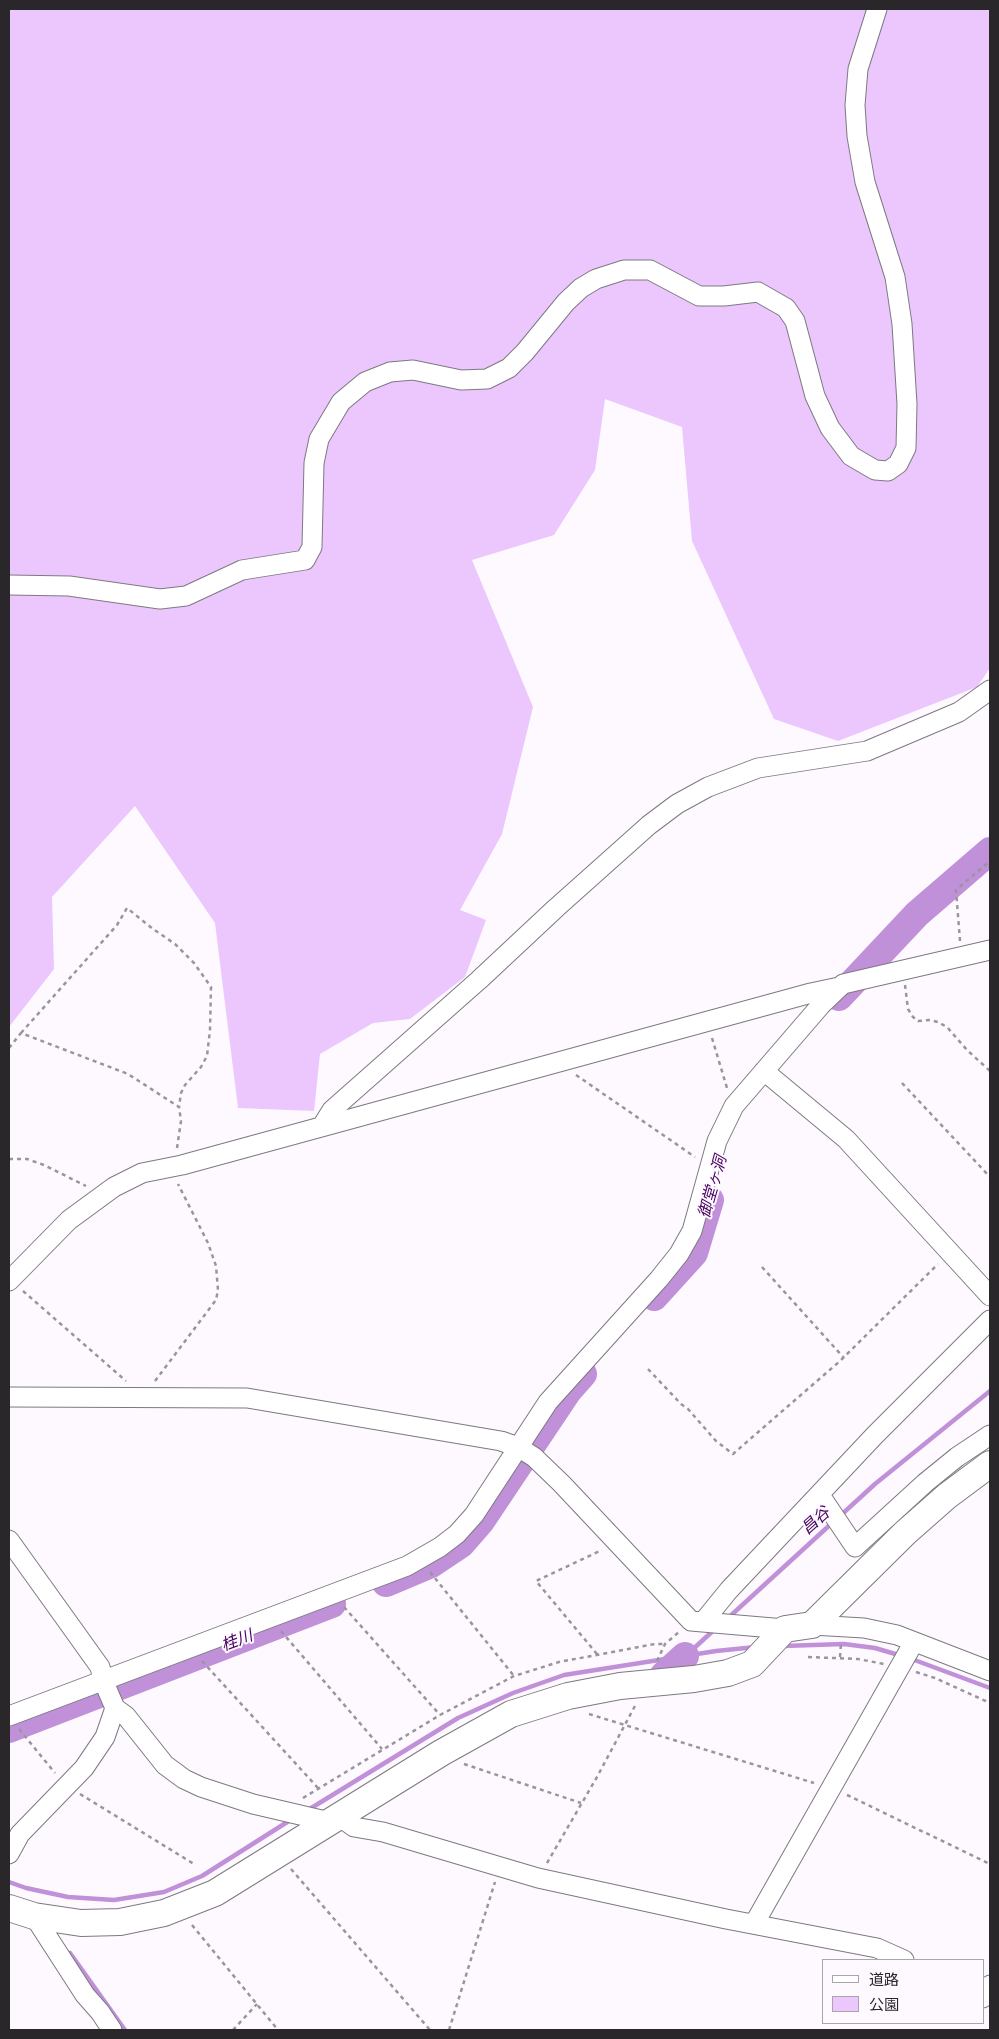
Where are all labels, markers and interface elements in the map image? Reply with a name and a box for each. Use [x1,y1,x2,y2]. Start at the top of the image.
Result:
water label: 御堂ヶ洞 [695,1154,731,1220]
water label: 昌谷 [798,1503,834,1539]
water label: 桂川 [219,1626,255,1656]
legend [822,1959,984,2024]
text: 道路 [869,1969,899,1989]
text: 公園 [869,1994,899,2014]

